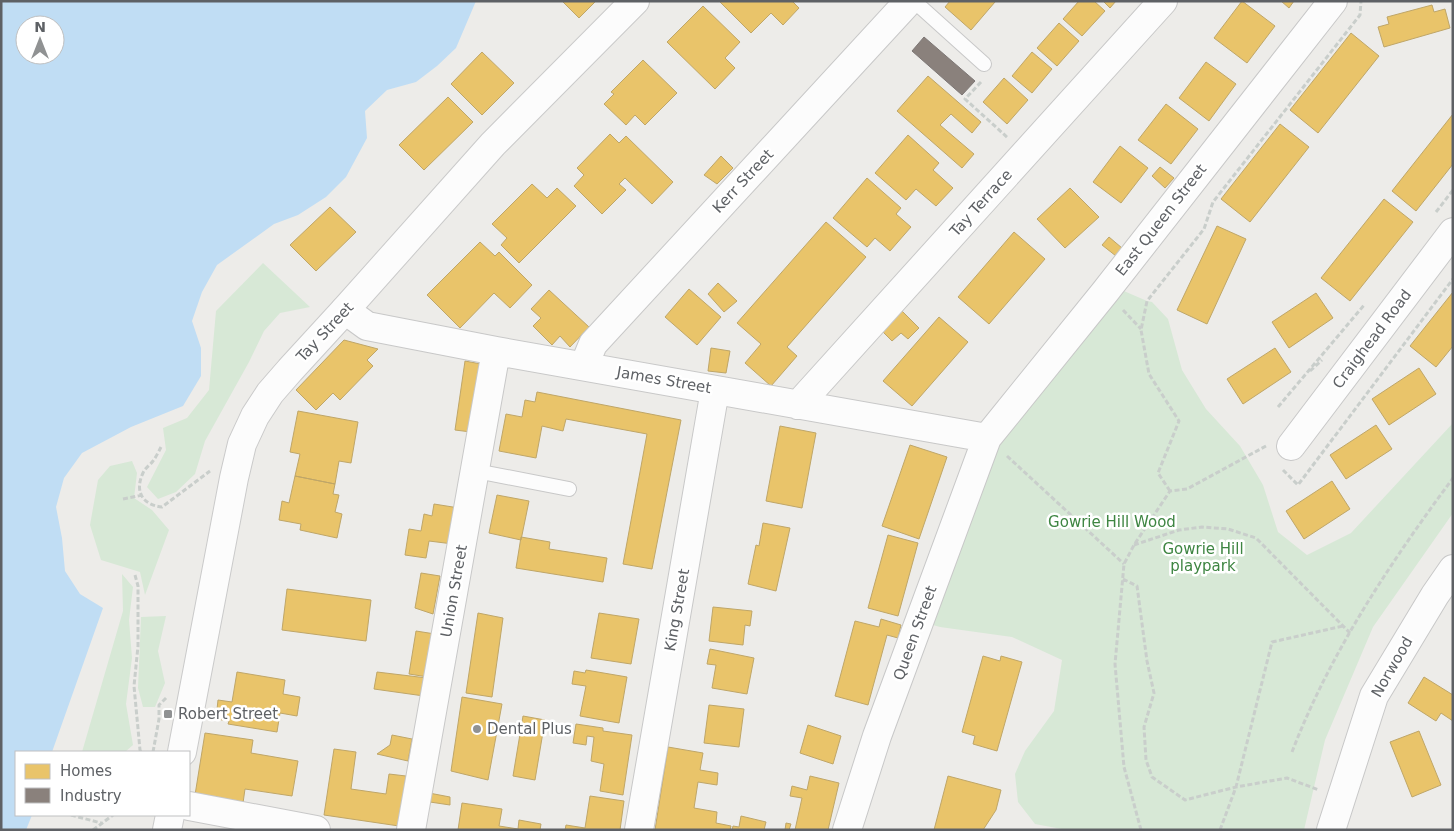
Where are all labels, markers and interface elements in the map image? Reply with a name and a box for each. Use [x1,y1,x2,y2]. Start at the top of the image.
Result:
north arrow [15,15,65,65]
text: N [34,19,46,35]
street label: Kerr Street [709,145,777,217]
street label: East Queen Street [1112,160,1210,279]
street label: Tay Terrace [946,166,1016,241]
street label: Craighead Road [1329,286,1415,392]
street label: Tay Street [292,298,357,366]
street label: James Street [614,363,713,397]
park label: Gowrie Hill Wood [1048,513,1176,531]
park label: Gowrie Hill playpark [1162,540,1244,575]
street label: Union Street [437,543,471,639]
street label: King Street [661,567,693,653]
street label: Queen Street [890,583,941,683]
street label: Norwood [1368,634,1416,700]
place label: Robert Street [178,705,278,723]
marker: Robert Street [162,708,174,720]
place label: Dental Plus [487,720,572,738]
marker: Dental Plus [471,723,483,735]
legend [15,751,190,816]
text: Homes [60,762,112,780]
text: Industry [60,787,122,805]

